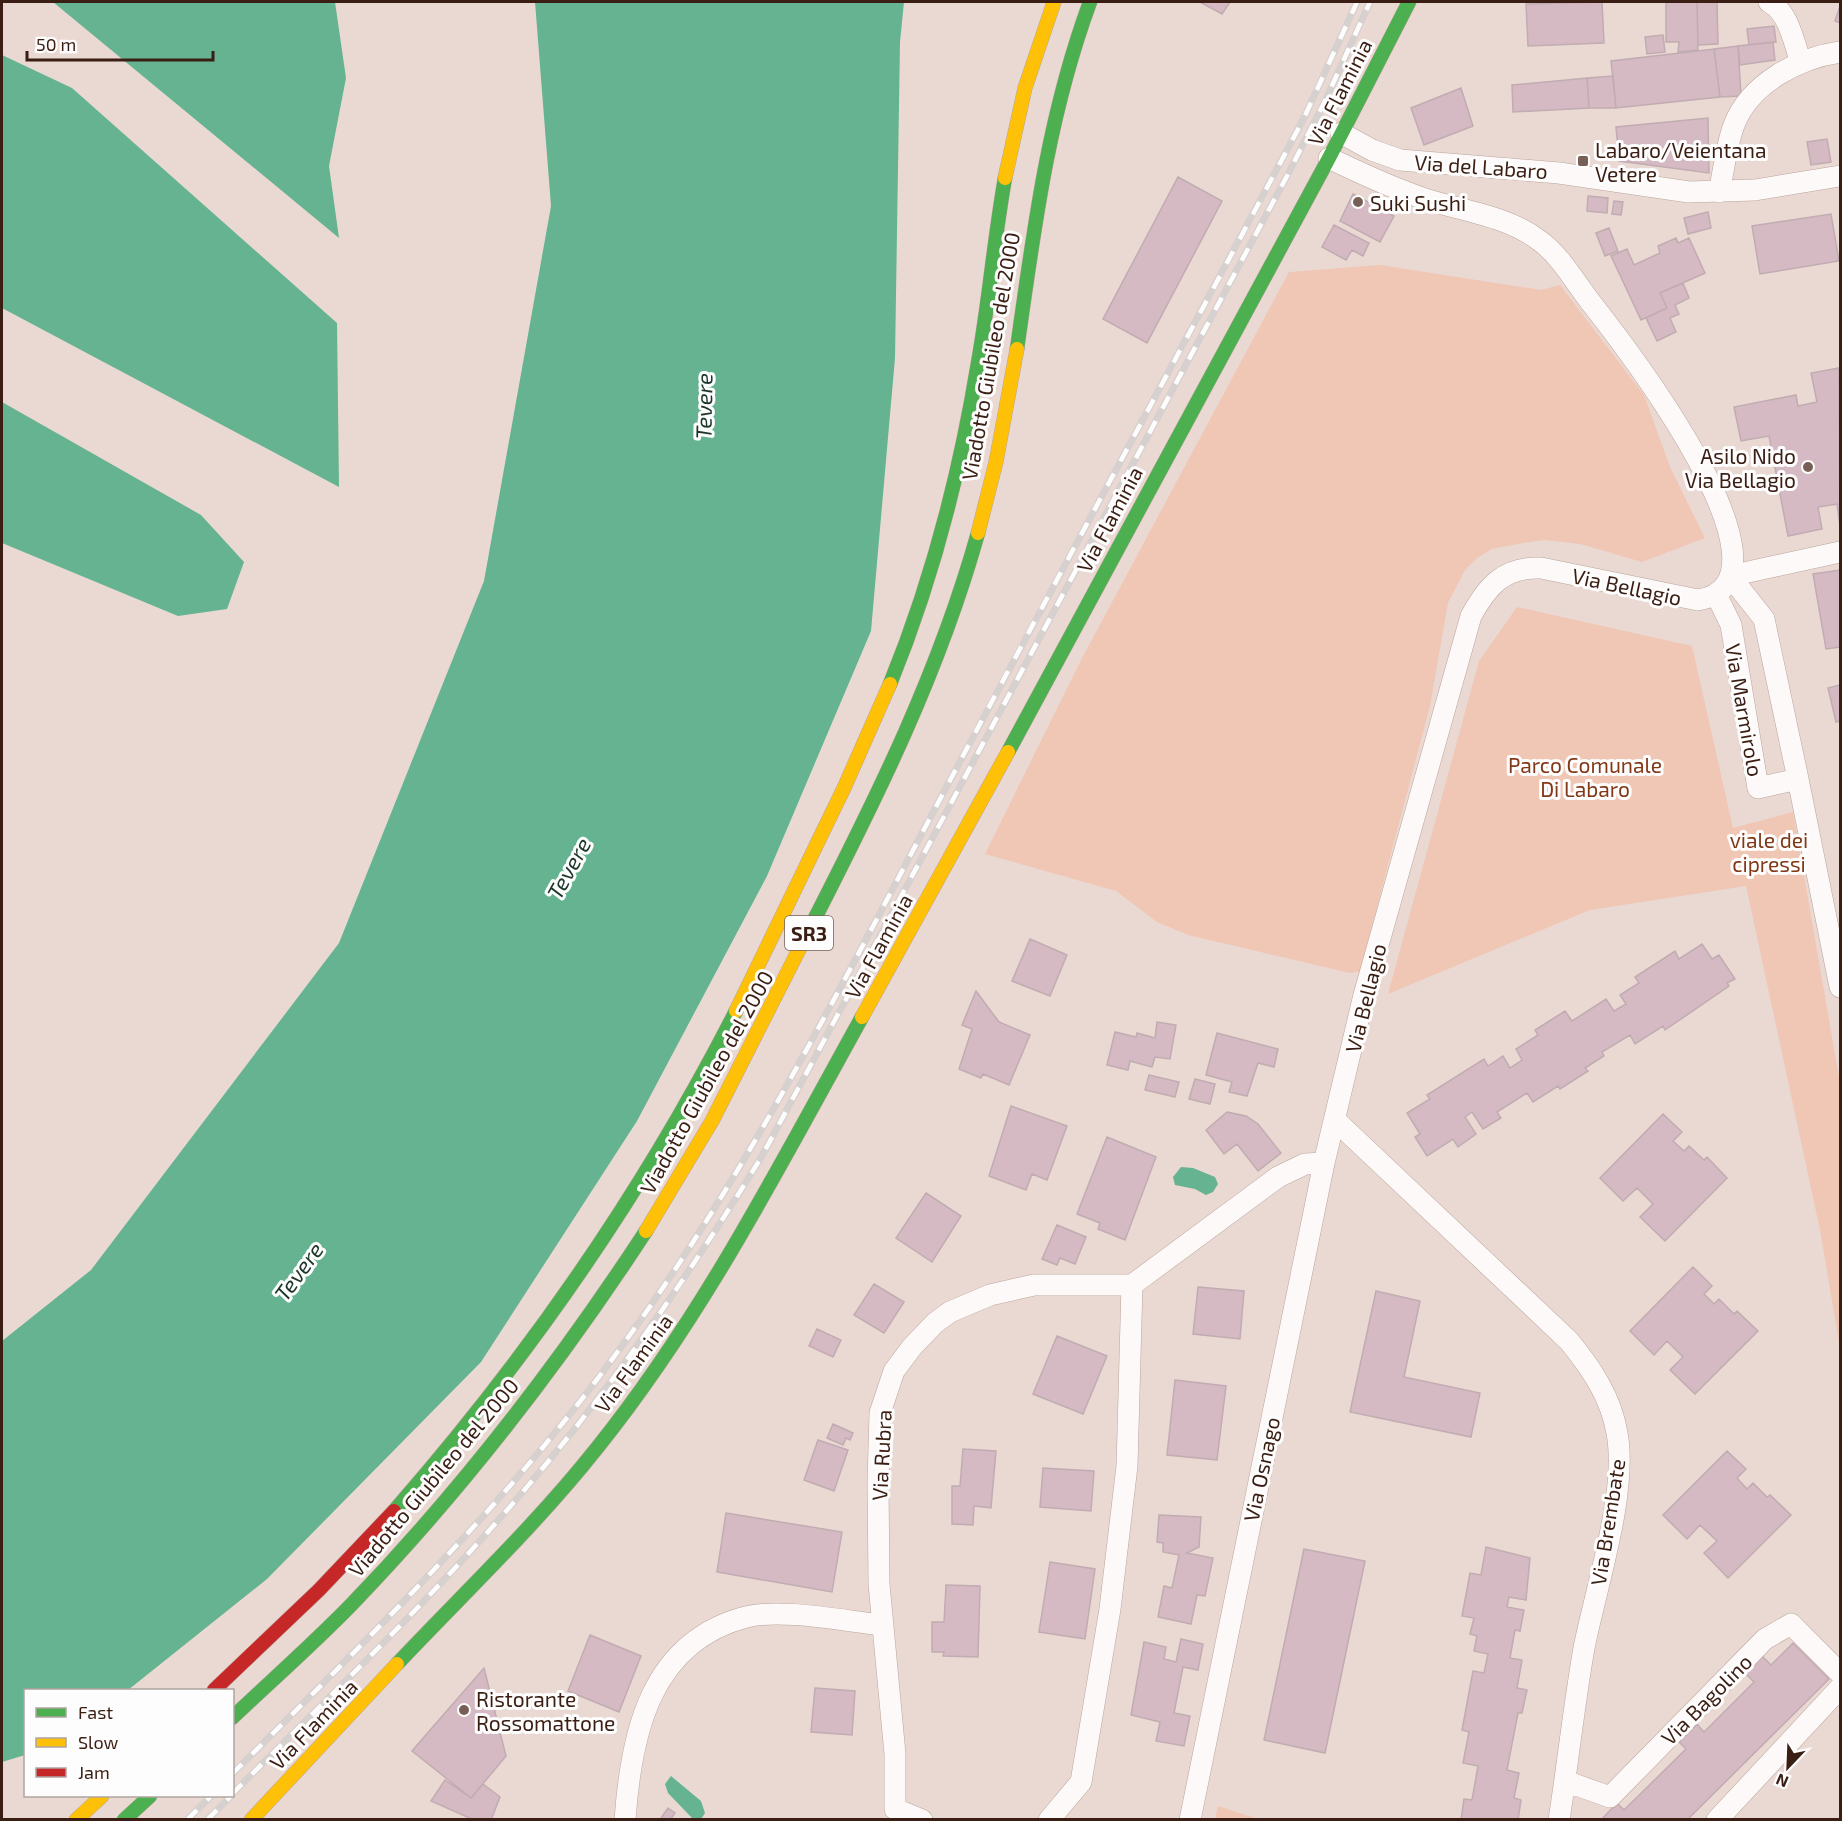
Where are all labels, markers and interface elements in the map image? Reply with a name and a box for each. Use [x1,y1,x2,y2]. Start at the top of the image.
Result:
scale bar [27,24,213,62]
text: 50 m [36,33,76,55]
street label: Via Flaminia [1302,35,1376,149]
place label: Labaro/Veientana Vetere [1595,137,1767,186]
street label: Via del Labaro [1413,149,1549,183]
marker: Labaro/Veientana Vetere [1576,154,1590,168]
place label: Suki Sushi [1370,190,1466,215]
marker: Suki Sushi [1351,195,1365,209]
street label: Viadotto Giubileo del 2000 [956,230,1024,482]
water label: Tevere [689,373,717,439]
place label: Asilo Nido Via Bellagio [1685,443,1796,492]
marker: Asilo Nido Via Bellagio [1801,460,1815,474]
street label: Via Flaminia [1071,462,1147,576]
street label: Via Bellagio [1570,562,1684,610]
street label: Via Marmirolo [1721,642,1769,778]
park label: Parco Comunale Di Labaro [1508,752,1662,801]
park label: viale dei cipressi [1730,827,1808,876]
water label: Tevere [541,833,595,903]
street label: Via Flaminia [839,889,917,1003]
road number: SR3 [785,916,833,950]
street label: Via Bellagio [1339,941,1391,1055]
street label: Viadotto Giubileo del 2000 [634,966,778,1198]
water label: Tevere [268,1237,328,1305]
street label: Via Flaminia [589,1309,677,1417]
street label: Viadotto Giubileo del 2000 [343,1373,523,1581]
street label: Via Rubra [866,1409,896,1501]
street label: Via Osnago [1238,1414,1284,1524]
street label: Via Brembate [1585,1457,1629,1587]
street label: Via Bagolino [1655,1648,1757,1750]
street label: Via Flaminia [264,1674,362,1774]
place label: Ristorante Rossomattone [476,1686,615,1735]
legend [24,1689,234,1797]
text: Fast [78,1701,113,1723]
marker: Ristorante Rossomattone [457,1703,471,1717]
text: Slow [78,1731,119,1753]
north arrow [1758,1737,1818,1797]
text: Jam [78,1761,110,1783]
text: N [1773,1770,1791,1792]

